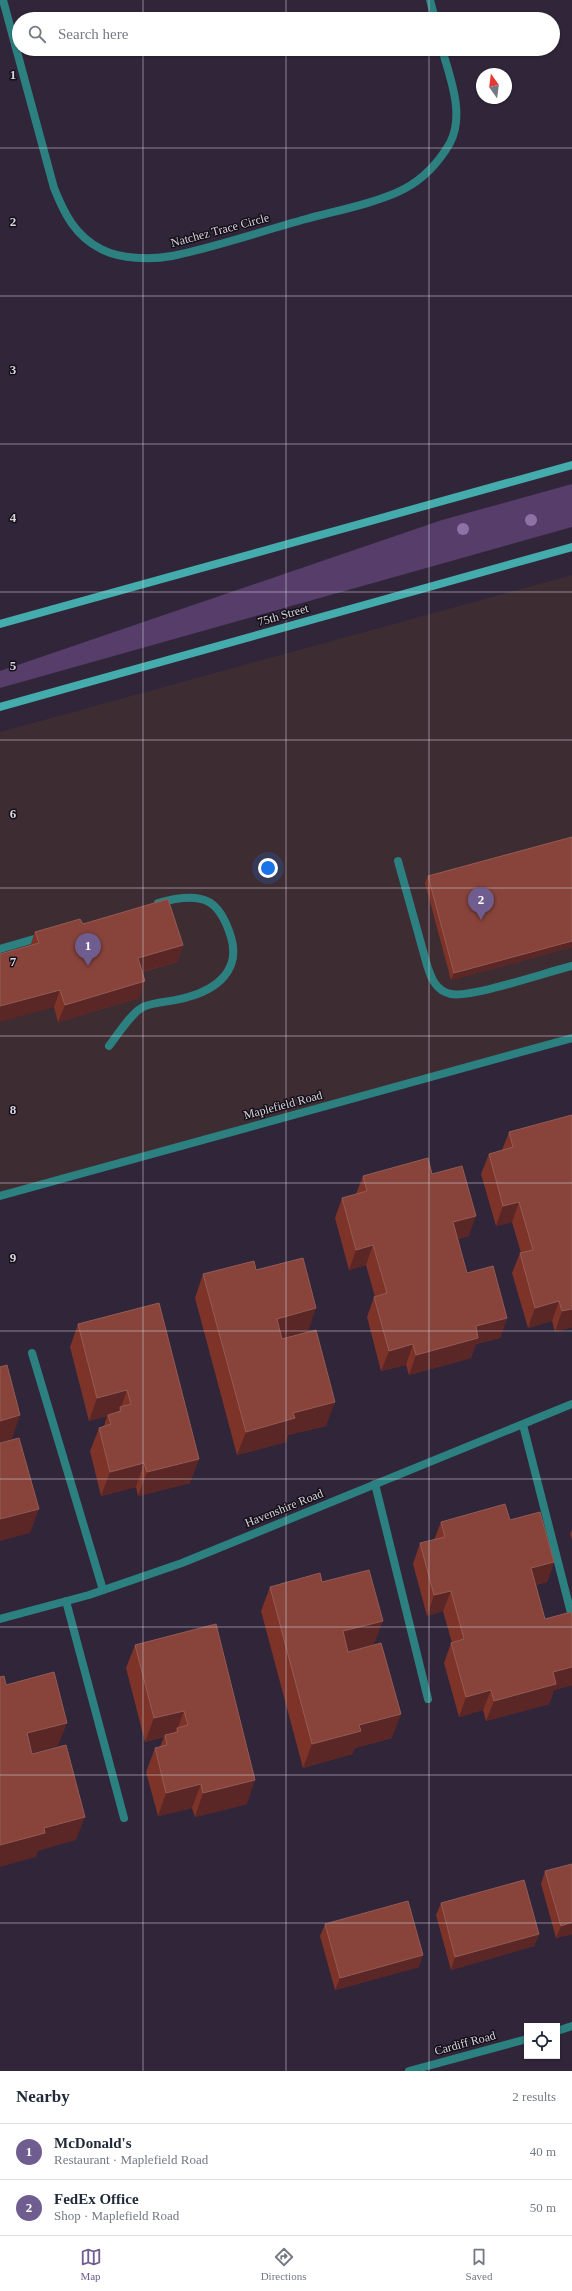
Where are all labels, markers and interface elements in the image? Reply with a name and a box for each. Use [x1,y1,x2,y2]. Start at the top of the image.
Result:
search box [12,12,560,56]
icon: search [26,23,48,45]
text: Search here [58,26,128,42]
text: 1 [10,67,16,82]
north arrow [476,68,512,104]
street label: Natchez Trace Circle [169,210,271,250]
text: 2 [10,214,16,229]
text: 3 [10,362,17,377]
text: 4 [10,510,17,525]
street label: 75th Street [256,601,311,629]
text: 5 [10,658,17,673]
text: 6 [10,806,17,821]
your location [258,858,278,878]
pin: 2 [468,887,494,920]
pin: 1 [75,933,101,966]
text: 7 [10,954,17,969]
street label: Maplefield Road [242,1088,324,1122]
text: 8 [10,1102,17,1117]
text: 9 [10,1250,17,1265]
street label: Havenshire Road [243,1486,325,1530]
map controls [524,2023,560,2059]
button: locate [524,2023,560,2059]
street label: Cardiff Road [433,2028,497,2058]
text: Nearby [16,2087,70,2106]
text: 2 results [512,2089,556,2104]
text: McDonald's [54,2135,132,2151]
text: 1 [26,2144,32,2159]
text: 40 m [530,2144,556,2159]
text: Restaurant · Maplefield Road [54,2152,208,2167]
text: FedEx Office [54,2191,139,2207]
text: 2 [26,2200,32,2215]
text: 50 m [530,2200,556,2215]
text: Shop · Maplefield Road [54,2208,179,2223]
tab: Map [80,2246,102,2282]
tab: Directions [261,2246,306,2282]
tab: Saved [466,2246,492,2282]

